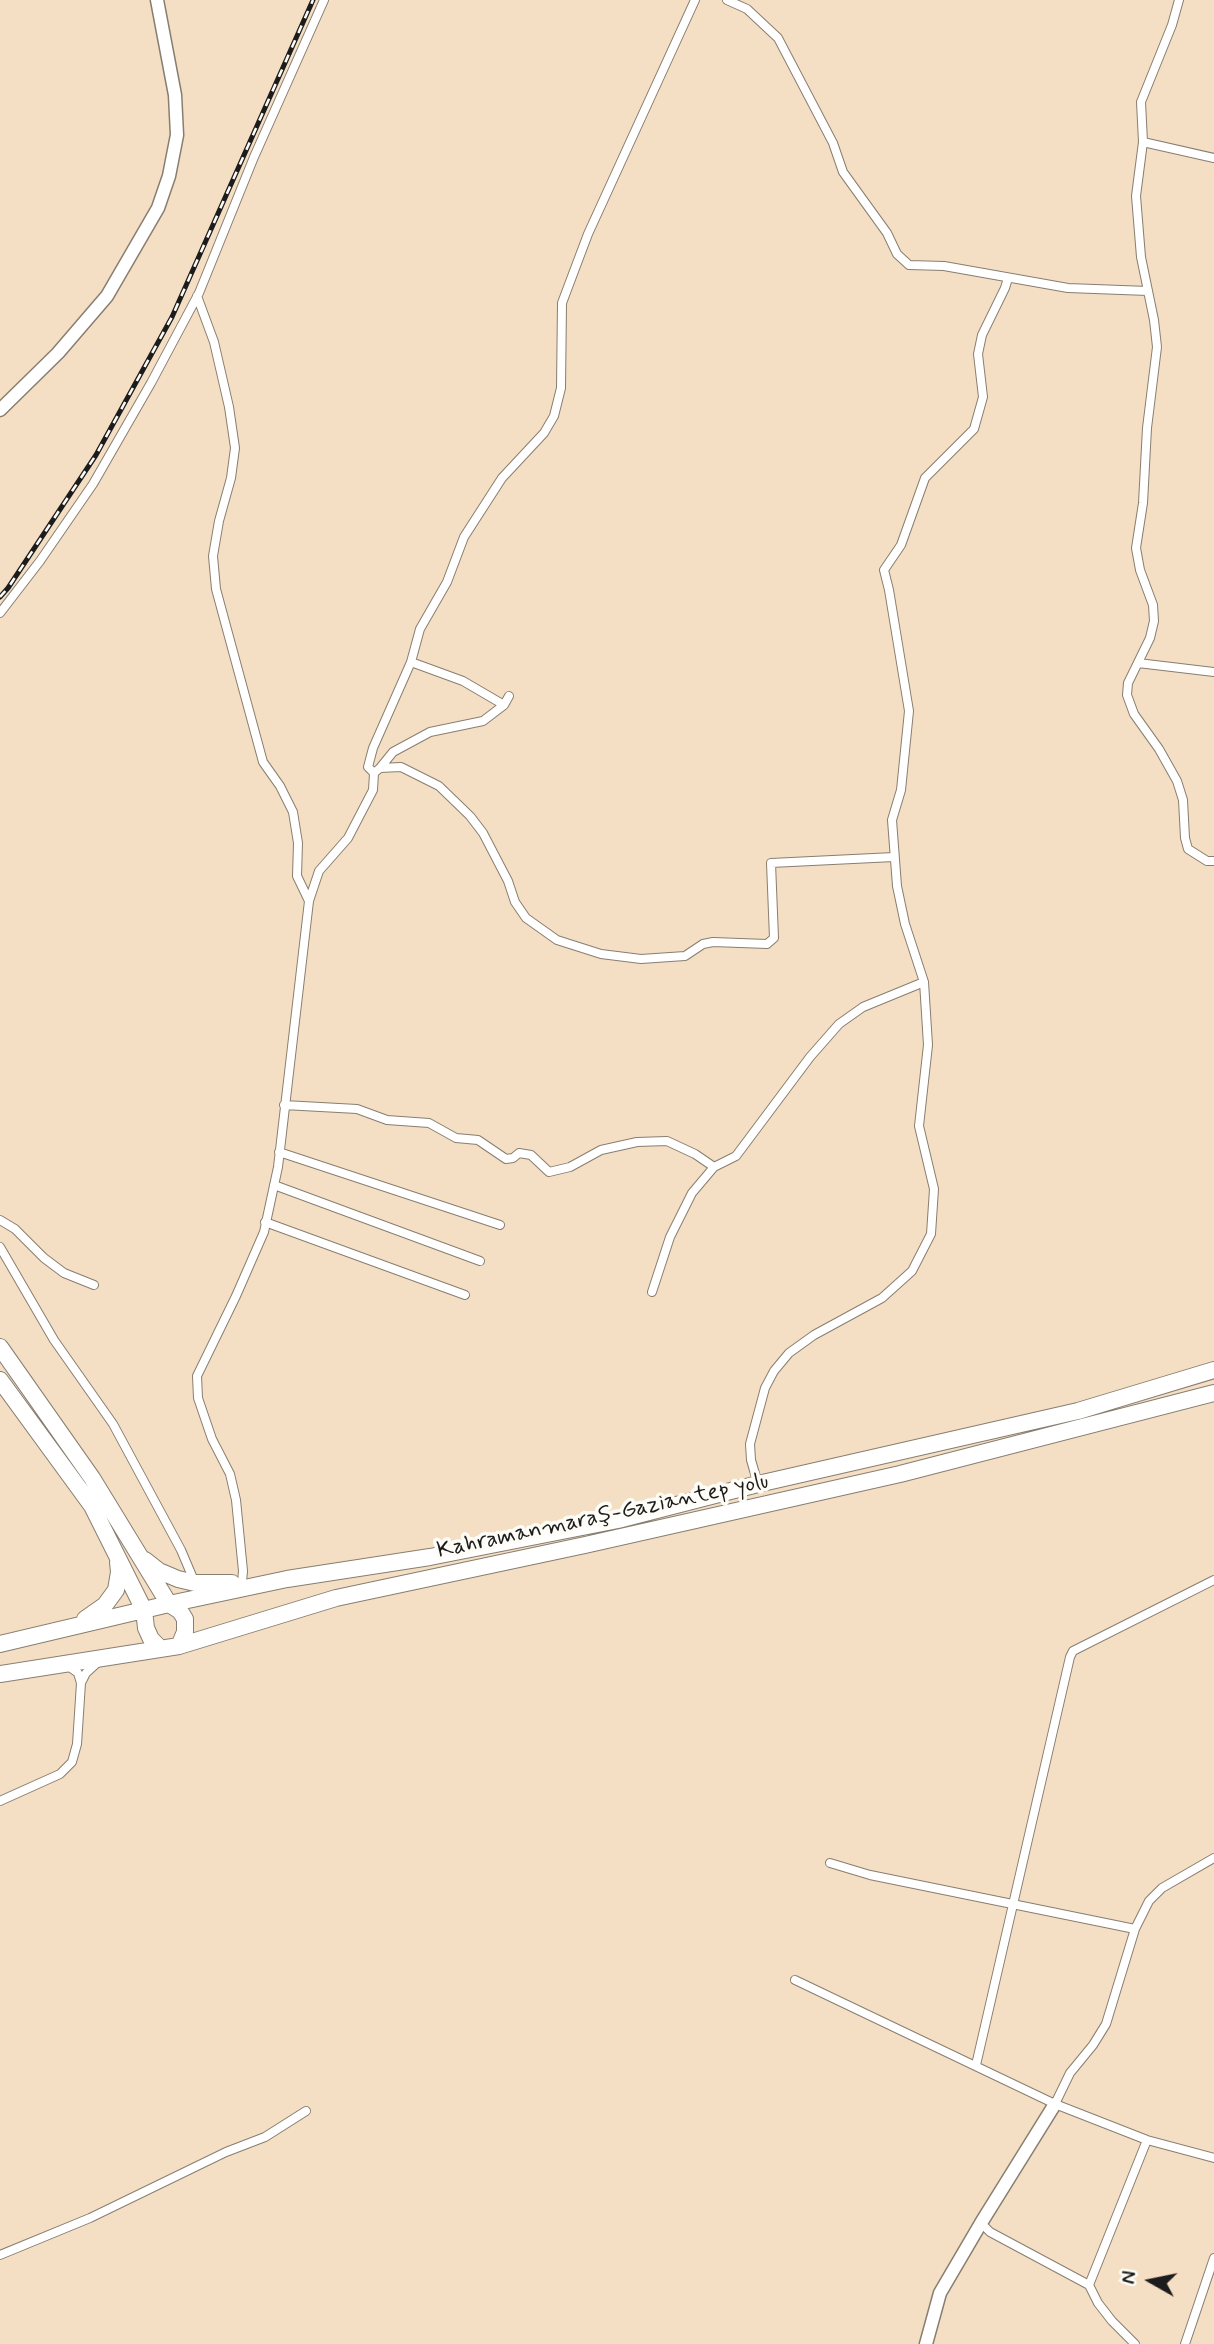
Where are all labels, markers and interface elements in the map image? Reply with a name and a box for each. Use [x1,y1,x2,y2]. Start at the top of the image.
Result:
street label: Kahramanmaraş-Gaziantep yolu [435,1468,771,1566]
north arrow [1116,2246,1186,2316]
text: N [1116,2269,1143,2286]

